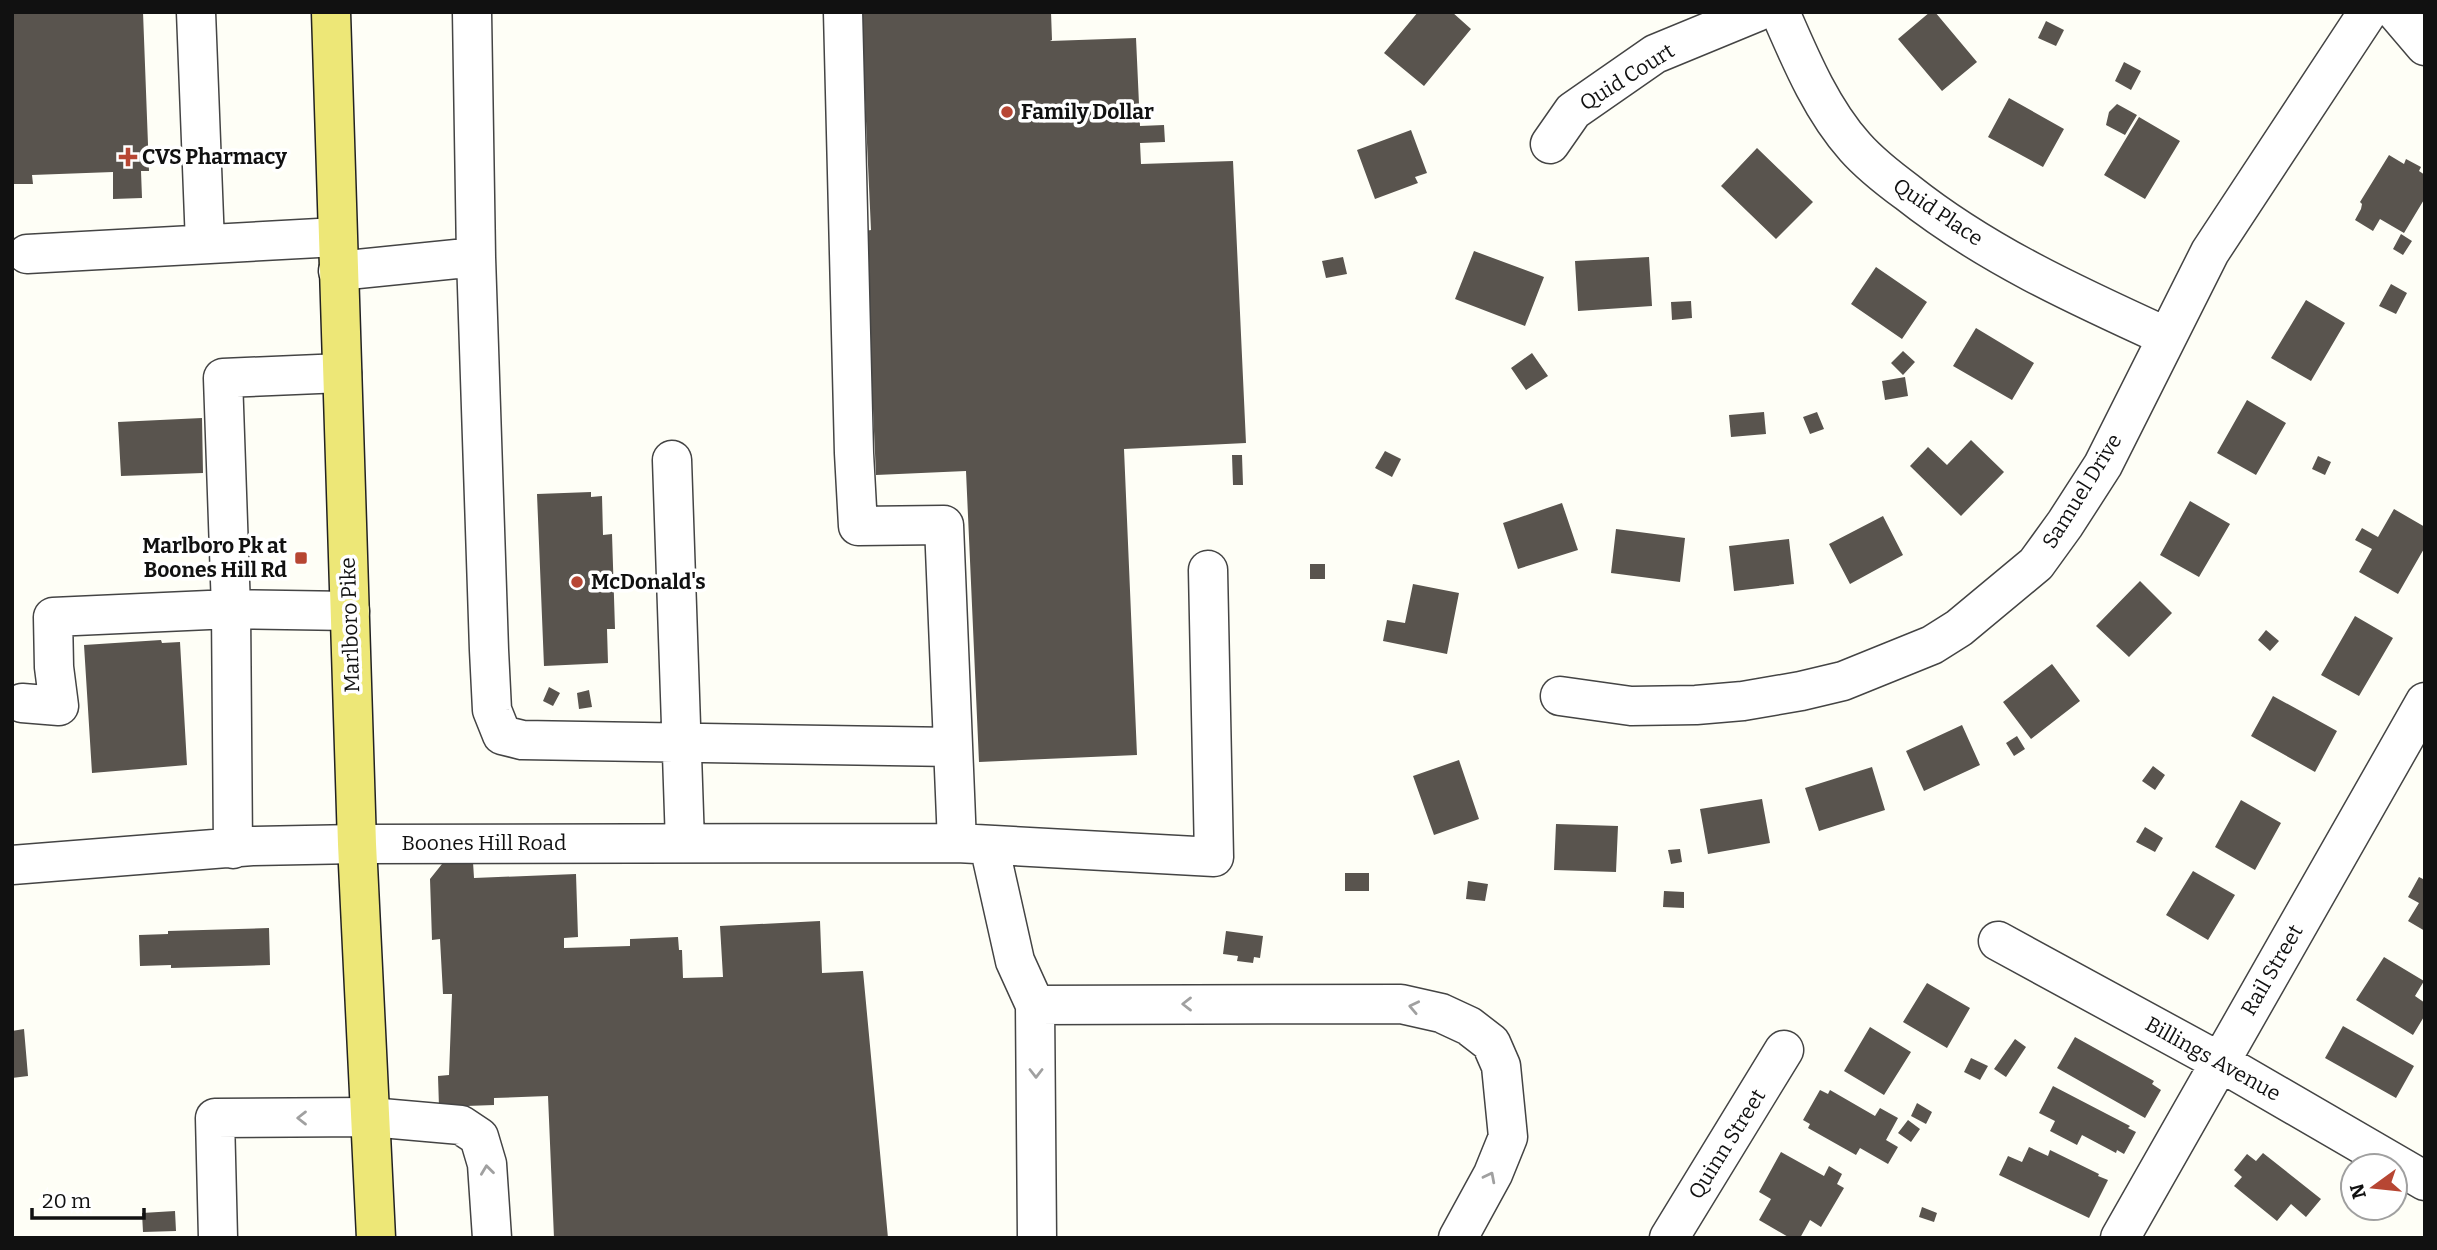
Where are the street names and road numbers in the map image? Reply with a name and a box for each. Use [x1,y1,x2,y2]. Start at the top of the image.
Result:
street label: Quid Court [1575,38,1679,116]
street label: Quid Place [1888,172,1988,252]
street label: Samuel Drive [2036,429,2128,553]
street label: Marlboro Pike [335,557,365,693]
street label: Boones Hill Road [401,830,567,856]
street label: Rail Street [2236,920,2309,1020]
street label: Billings Avenue [2141,1011,2285,1107]
street label: Quinn Street [1683,1084,1771,1204]

